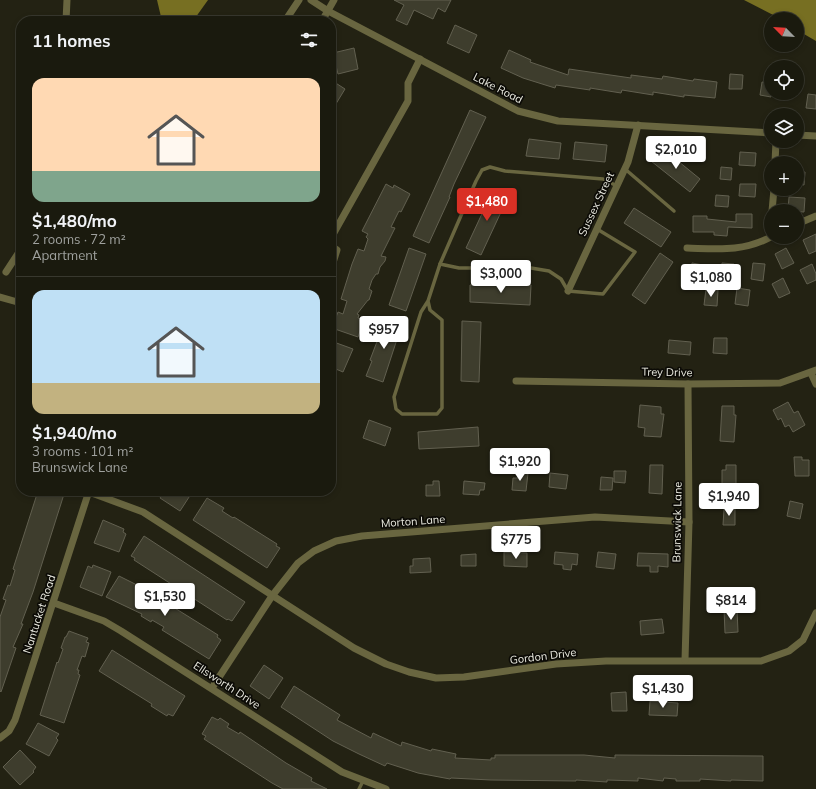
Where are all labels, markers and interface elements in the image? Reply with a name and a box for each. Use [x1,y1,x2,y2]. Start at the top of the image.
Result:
north arrow [764,12,804,52]
map controls [764,12,804,244]
icon: filters [298,29,320,51]
text: 11 homes [32,30,111,51]
button: locate [764,60,804,100]
street label: Lake Road [471,70,525,106]
icon: home [140,104,212,176]
button: layers [764,108,804,148]
pin: $2,010 [643,136,709,170]
text: $2,010 [655,141,697,157]
button: + [764,156,804,196]
street label: Sussex Street [575,170,617,238]
pin: $1,480 [454,188,520,222]
text: $1,480 [466,193,508,209]
button: − [764,204,804,244]
text: $1,480/mo [32,210,117,231]
text: 2 rooms · 72 m² [32,231,126,247]
text: Apartment [32,247,97,263]
pin: $3,000 [468,260,534,294]
pin: $1,080 [678,264,744,298]
text: $3,000 [480,265,522,281]
text: $1,080 [690,269,732,285]
icon: home [140,316,212,388]
pin: $957 [360,316,408,350]
text: $957 [368,321,400,337]
street label: Trey Drive [641,365,693,379]
text: $1,940/mo [32,422,117,443]
text: 3 rooms · 101 m² [32,443,133,459]
pin: $1,920 [487,448,553,482]
text: $1,920 [499,453,541,469]
text: Brunswick Lane [32,459,128,475]
street label: Brunswick Lane [669,481,685,563]
pin: $1,940 [696,483,762,517]
text: $1,940 [708,488,750,504]
street label: Morton Lane [380,512,446,530]
pin: $775 [492,526,540,560]
text: $775 [500,531,532,547]
street label: Nantucket Road [20,573,58,655]
pin: $1,530 [132,583,198,617]
pin: $814 [707,587,755,621]
text: $1,530 [144,588,186,604]
text: $814 [715,592,747,608]
street label: Gordon Drive [509,645,577,667]
street label: Ellsworth Drive [191,658,263,712]
pin: $1,430 [630,675,696,709]
text: $1,430 [642,680,684,696]

